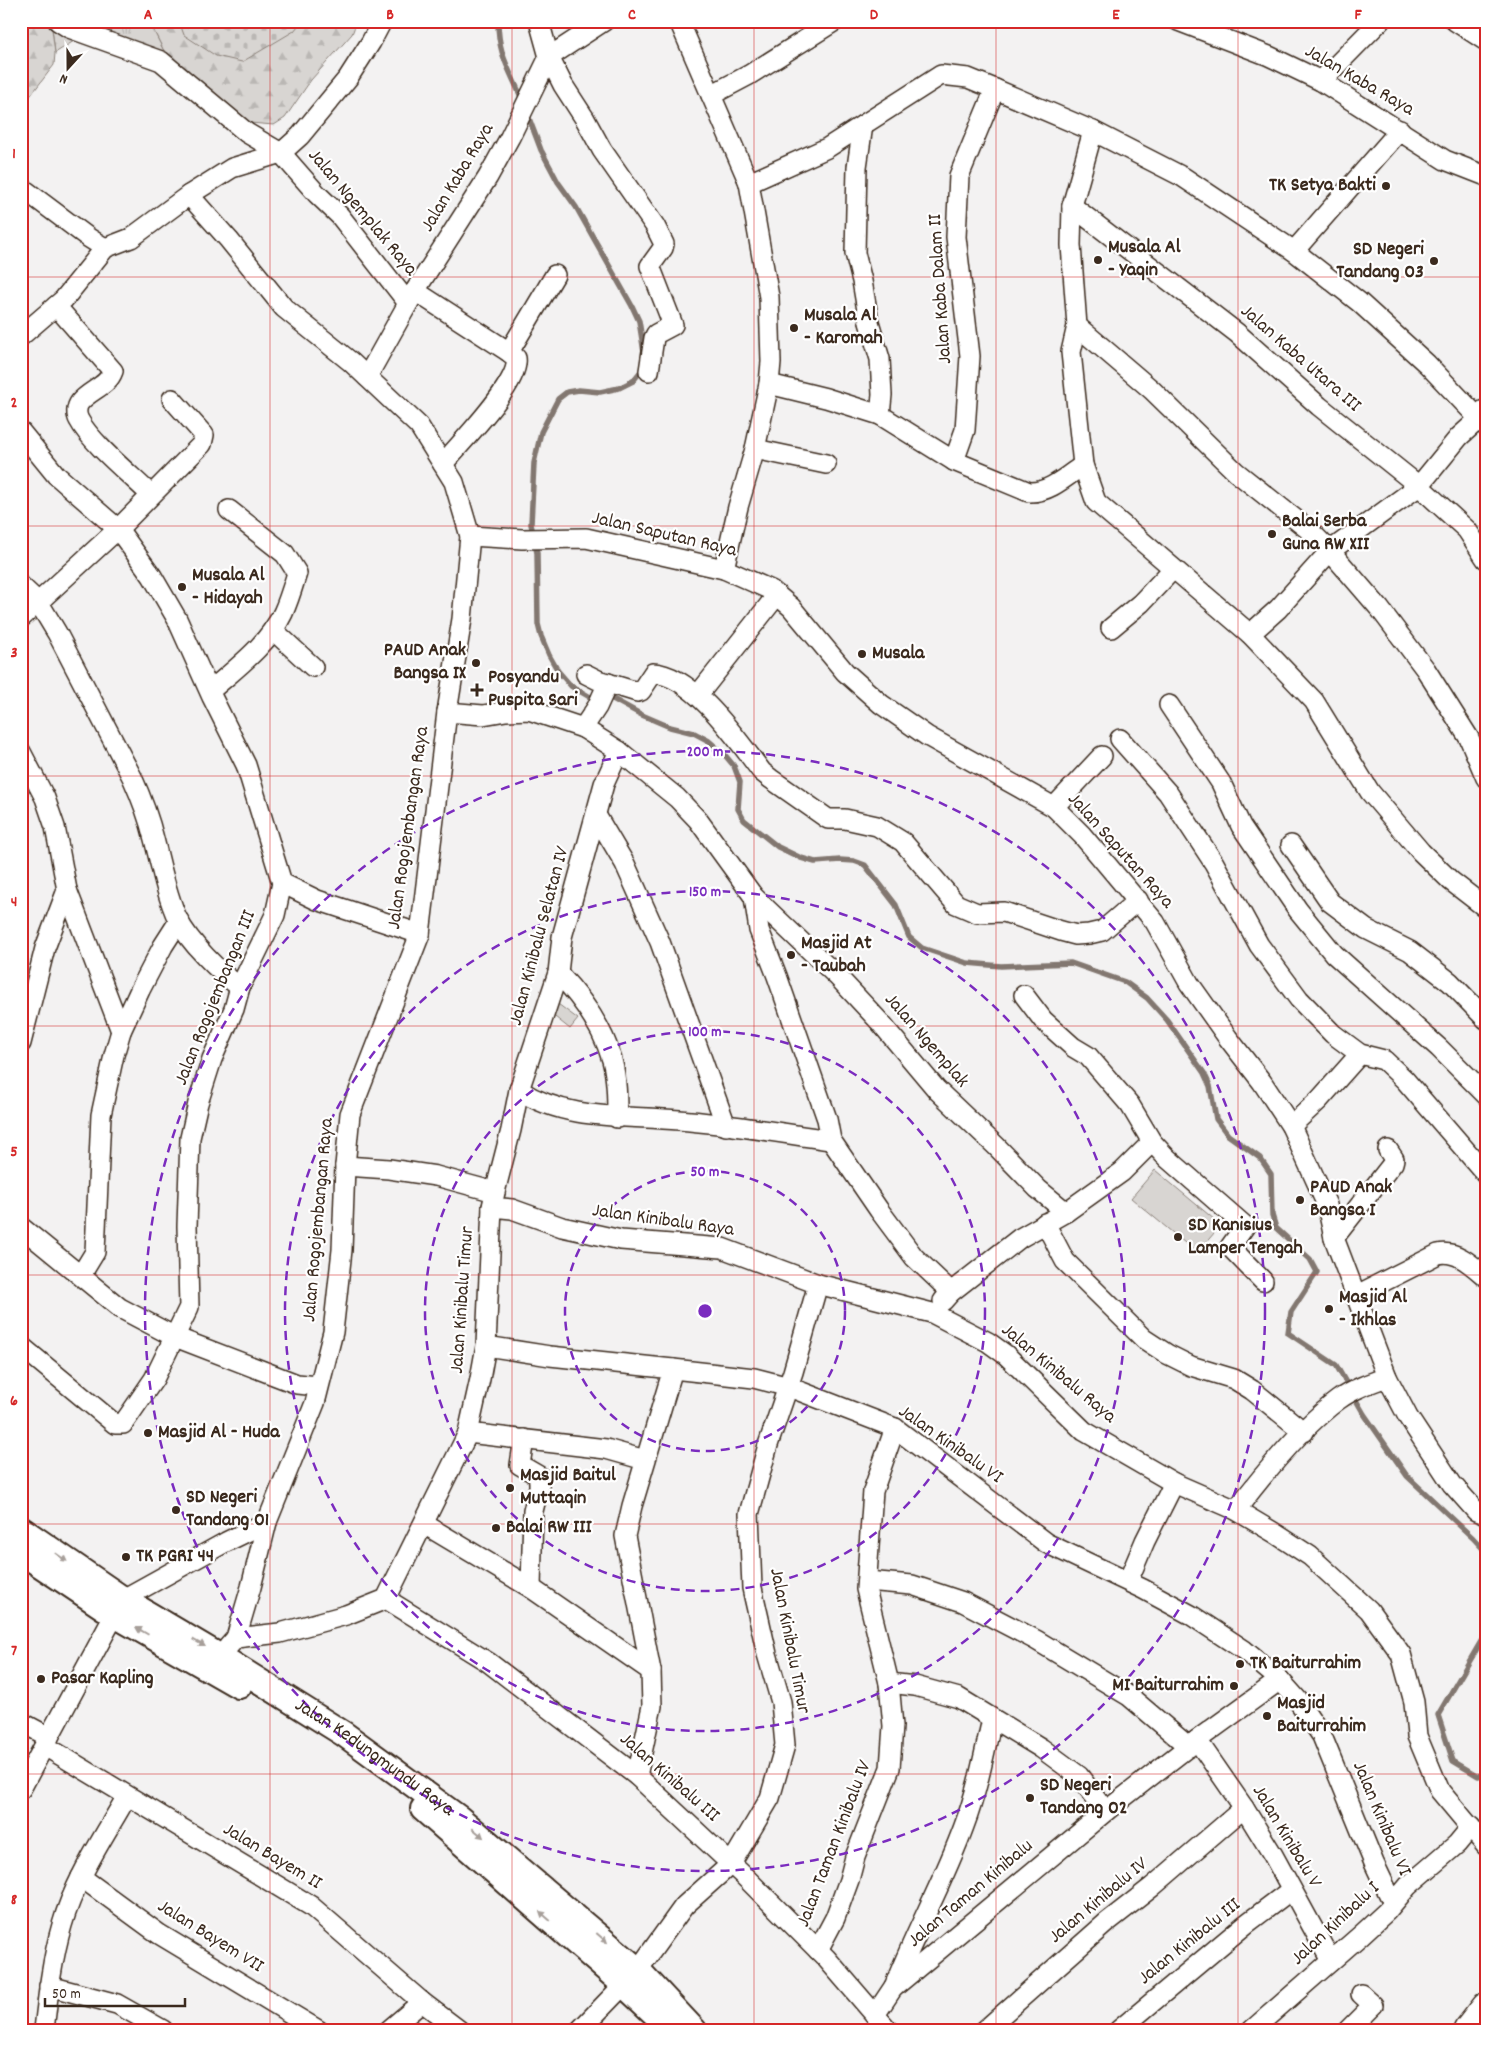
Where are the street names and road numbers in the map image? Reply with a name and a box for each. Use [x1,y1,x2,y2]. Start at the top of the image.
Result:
street label: Jalan Kaba Raya [1299,38,1420,124]
street label: Jalan Kaba Raya [414,118,502,238]
street label: Jalan Ngemplak Raya [300,143,424,283]
street label: Jalan Kaba Dalam II [922,213,960,365]
street label: Jalan Kaba Utara III [1233,298,1367,420]
street label: Jalan Saputan Raya [589,505,740,565]
street label: Jalan Rogojembangan Raya [381,724,437,931]
street label: Jalan Saputan Raya [1060,787,1180,916]
street label: Jalan Kinibalu Selatan IV [503,843,578,1029]
street label: Jalan Rogojembangan III [168,906,264,1090]
street label: Jalan Ngemplak [877,988,975,1094]
street label: Jalan Rogojembangan Raya [296,1116,342,1323]
street label: Jalan Kinibalu Raya [590,1197,736,1245]
street label: Jalan Kinibalu Timur [444,1225,482,1375]
street label: Jalan Kinibalu Raya [994,1317,1122,1431]
street label: Jalan Kinibalu VI [892,1398,1008,1492]
street label: Jalan Kinibalu Timur [761,1566,817,1717]
street label: Jalan Kedungmundu Raya [289,1692,460,1824]
street label: Jalan Kinibalu III [613,1726,725,1830]
street label: Jalan Taman Kinibalu IV [790,1756,880,1931]
street label: Jalan Kinibalu VI [1344,1757,1418,1881]
street label: Jalan Kinibalu V [1244,1780,1328,1894]
street label: Jalan Bayem II [217,1816,327,1898]
street label: Jalan Taman Kinibalu [902,1833,1040,1955]
street label: Jalan Kinibalu IV [1043,1851,1155,1951]
street label: Jalan Kinibalu I [1285,1875,1387,1973]
street label: Jalan Kinibalu III [1133,1892,1247,1992]
street label: Jalan Bayem VII [151,1893,269,1981]

